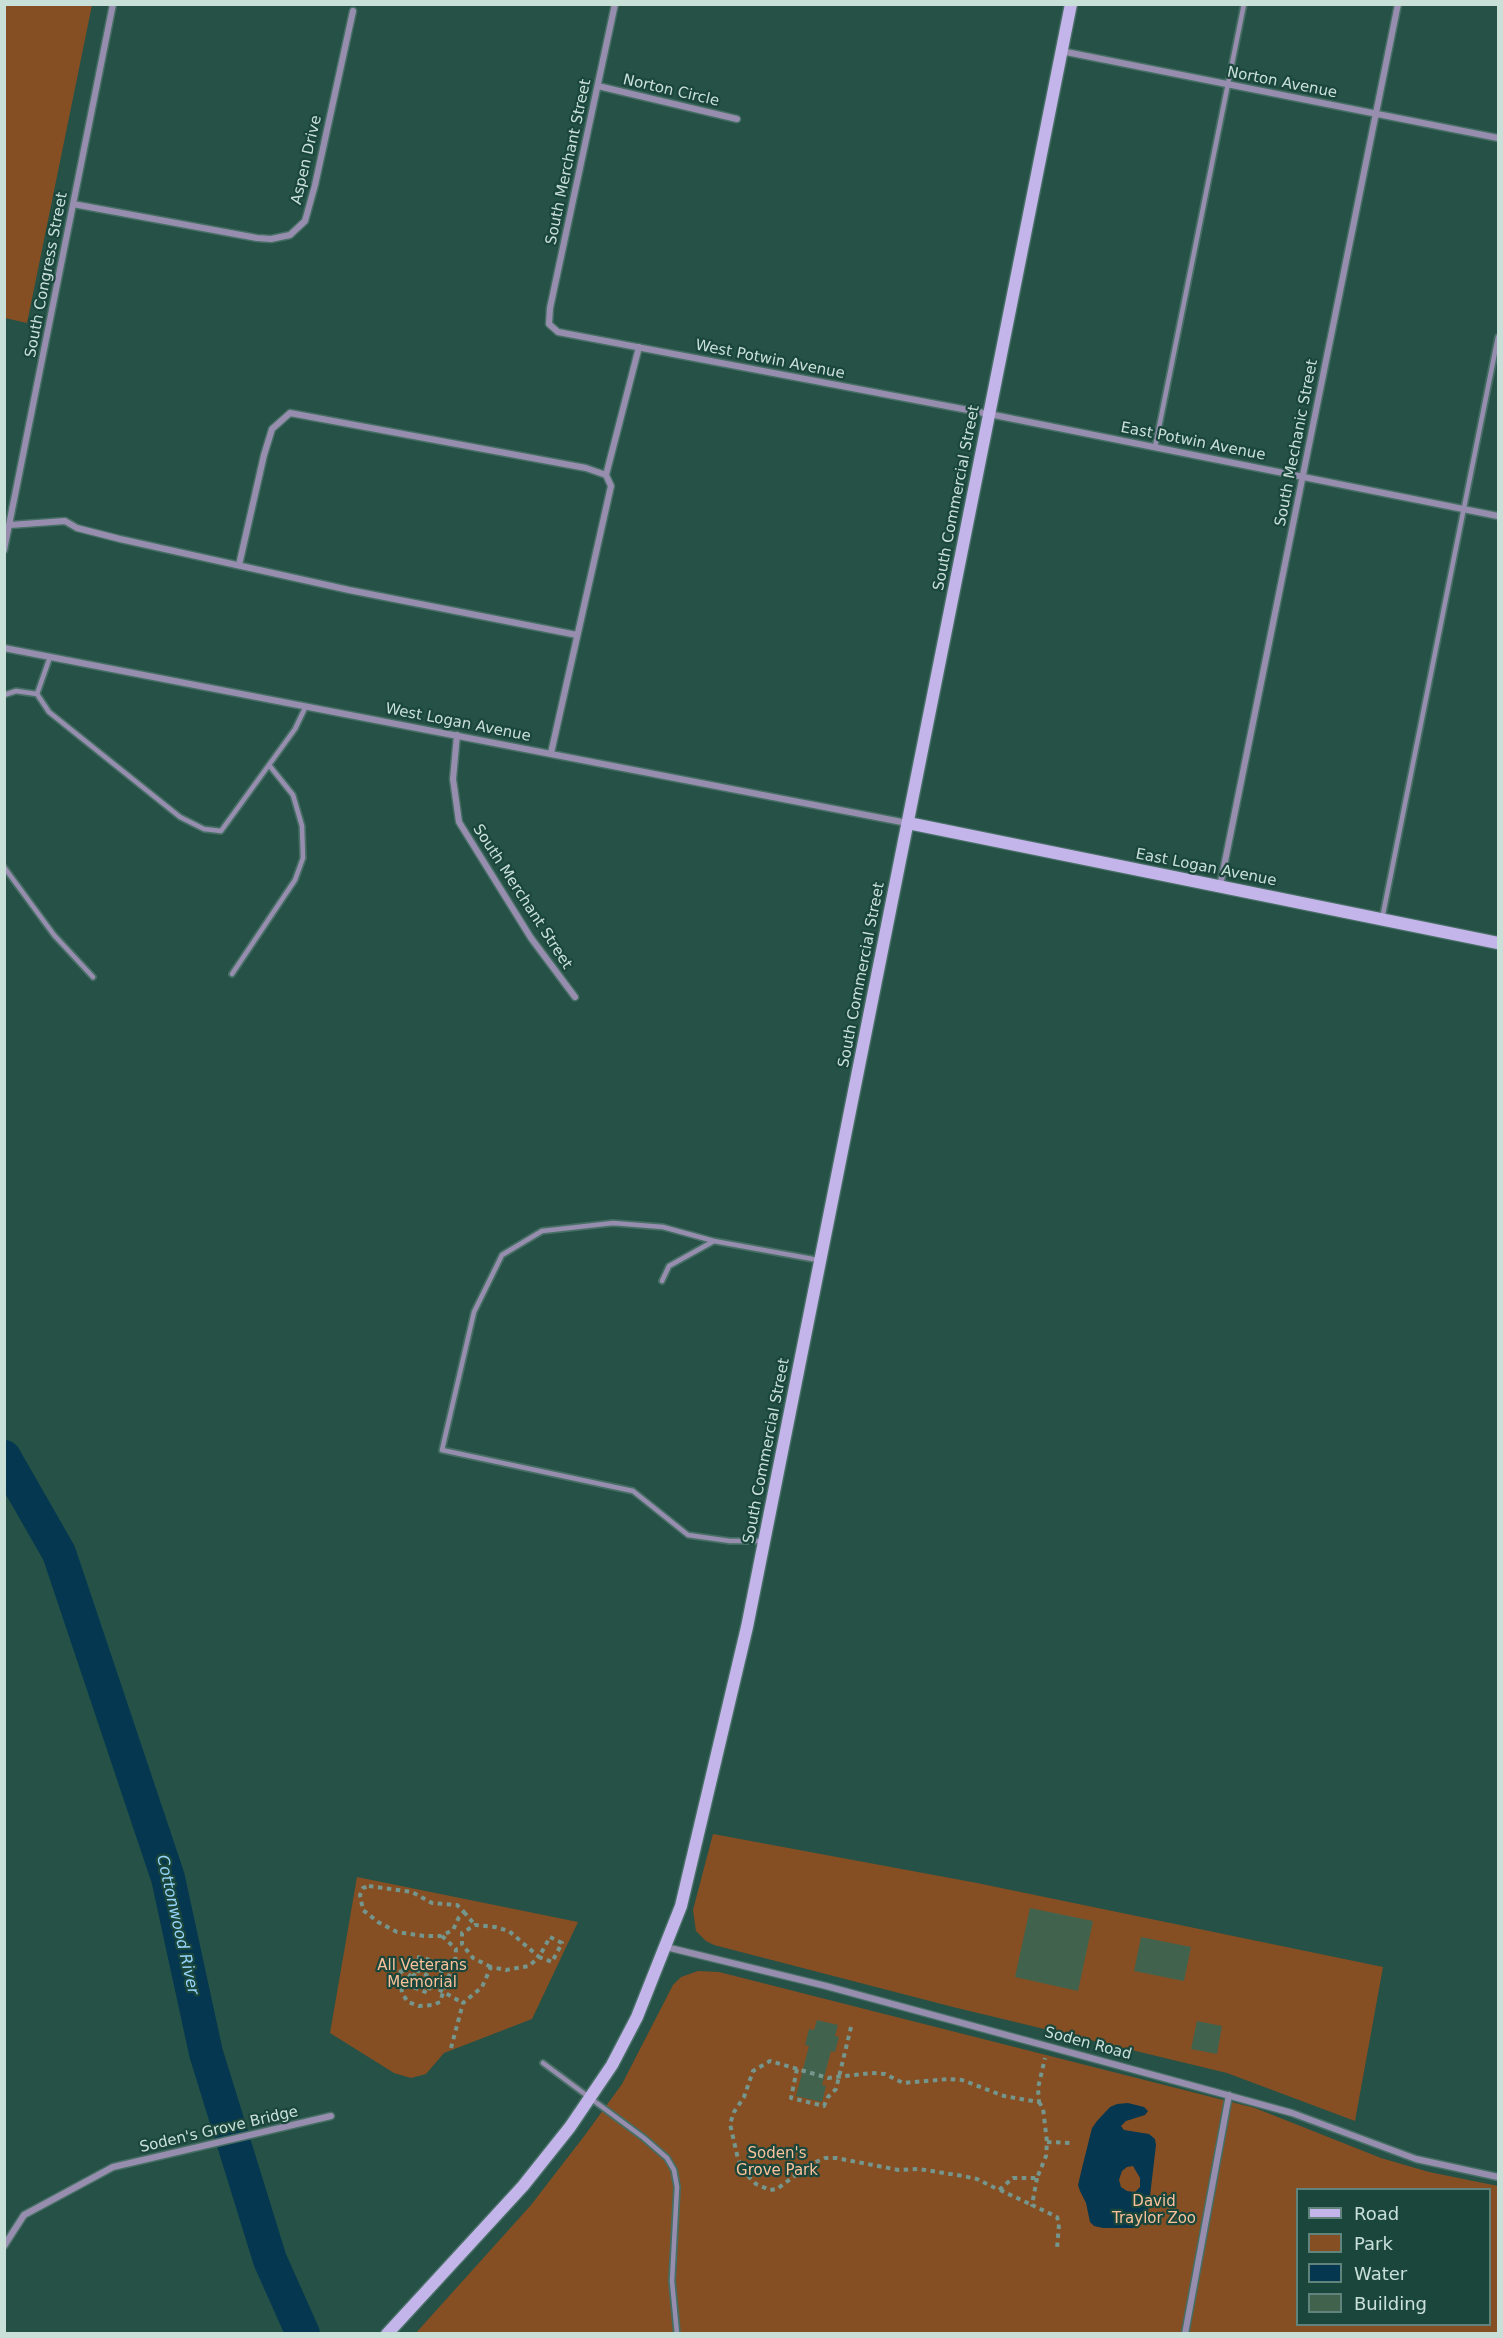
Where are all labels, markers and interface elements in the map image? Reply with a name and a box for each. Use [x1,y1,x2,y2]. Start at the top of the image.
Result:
street label: Norton Avenue [1225,64,1339,102]
street label: Norton Circle [621,71,721,111]
street label: South Merchant Street [543,77,595,247]
street label: Aspen Drive [288,114,326,206]
street label: South Congress Street [22,191,72,359]
street label: West Potwin Avenue [694,337,846,383]
street label: South Mechanic Street [1272,358,1322,528]
street label: South Commercial Street [930,404,984,592]
street label: East Potwin Avenue [1119,419,1267,465]
street label: West Logan Avenue [384,700,532,746]
street label: South Merchant Street [468,821,576,973]
street label: East Logan Avenue [1134,846,1278,890]
street label: South Commercial Street [835,881,889,1069]
street label: South Commercial Street [740,1357,794,1545]
water label: Cottonwood River [152,1853,202,1997]
park label: All Veterans Memorial [377,1957,467,1992]
street label: Soden Road [1043,2024,1133,2064]
street label: Soden's Grove Bridge [138,2103,300,2157]
park label: Soden's Grove Park [736,2145,818,2180]
legend [1296,2188,1491,2326]
park label: David Traylor Zoo [1112,2193,1196,2228]
text: Road [1354,2203,1399,2224]
text: Park [1354,2233,1393,2254]
text: Water [1354,2263,1407,2284]
text: Building [1354,2293,1427,2314]

